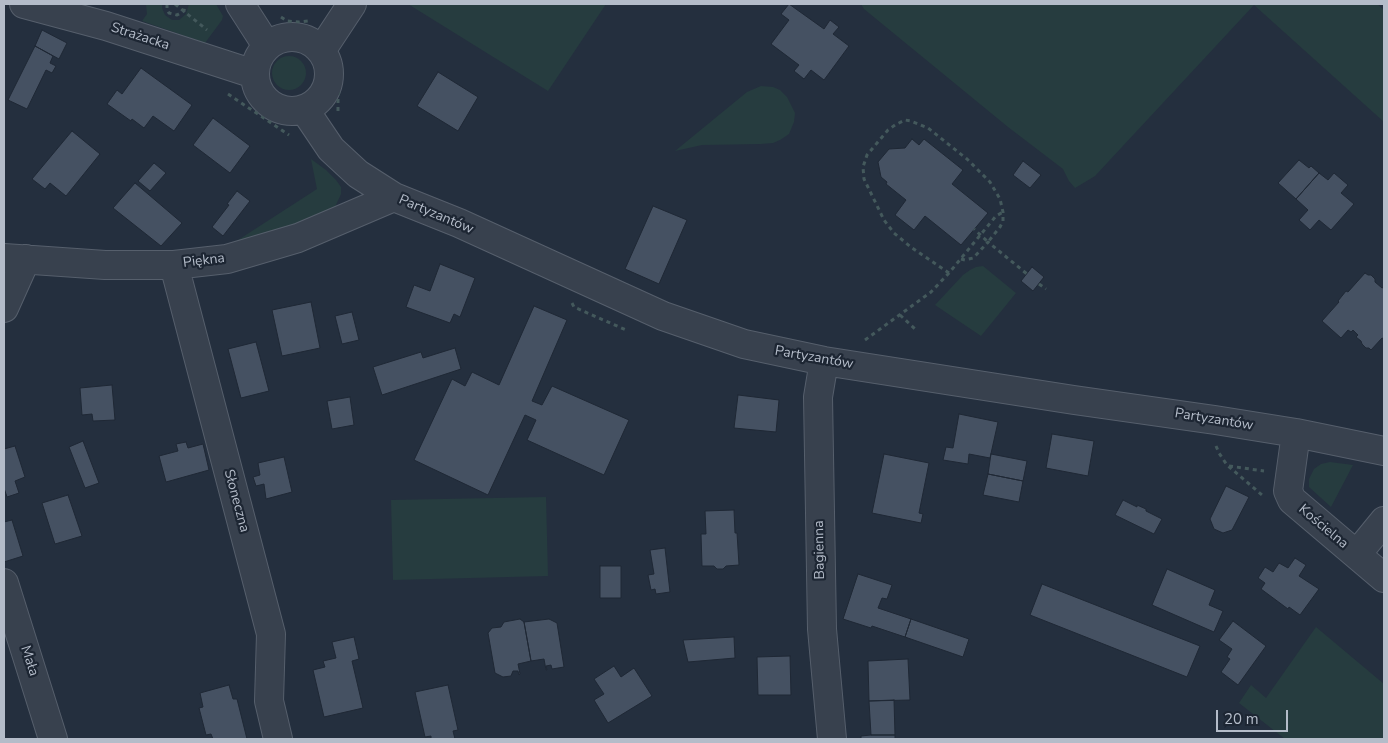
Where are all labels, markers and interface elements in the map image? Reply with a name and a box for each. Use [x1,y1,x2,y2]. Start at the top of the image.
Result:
street label: Strażacka [109,20,171,54]
street label: Partyzantów [396,192,476,238]
street label: Piękna [182,250,226,272]
street label: Partyzantów [773,343,855,373]
street label: Partyzantów [1173,405,1255,435]
street label: Słoneczna [220,468,252,534]
street label: Kościelna [1295,501,1351,553]
street label: Bagienna [811,520,829,580]
street label: Mała [16,644,42,678]
scale bar [1218,700,1290,732]
text: 20 m [1224,709,1259,729]

